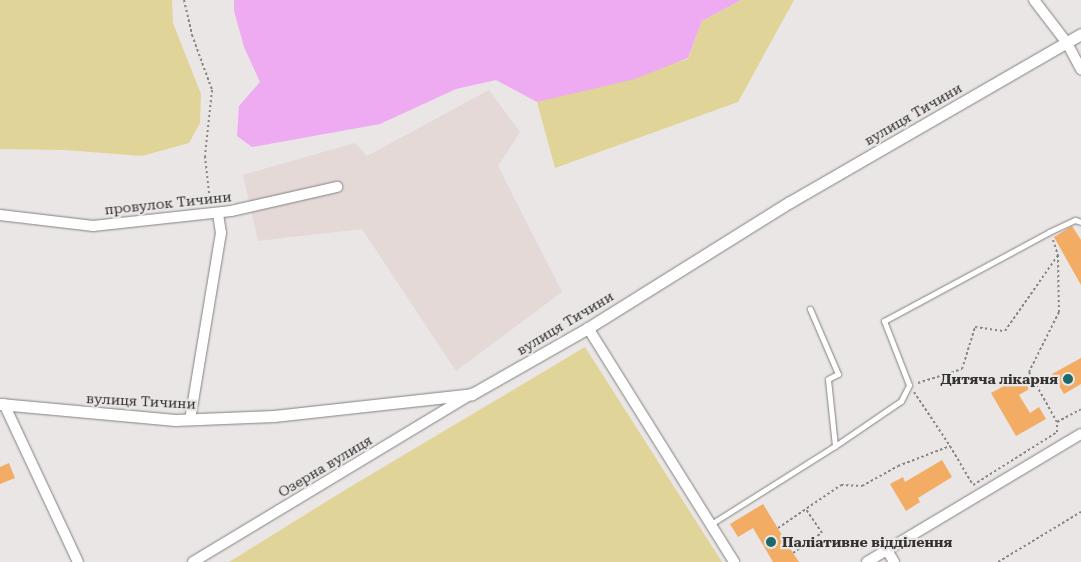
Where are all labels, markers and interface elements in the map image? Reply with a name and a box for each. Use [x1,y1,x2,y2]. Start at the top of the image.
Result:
street label: вулиця Тичини [861,79,965,149]
street label: провулок Тичини [104,188,232,218]
street label: вулиця Тичини [514,288,616,358]
place label: Дитяча лікарня [940,371,1058,387]
marker: Дитяча лікарня [1062,373,1074,385]
street label: вулиця Тичини [86,390,196,412]
street label: Озерна вулиця [275,431,375,501]
place label: Паліативне відділення [782,534,952,550]
marker: Паліативне відділення [764,535,778,549]

